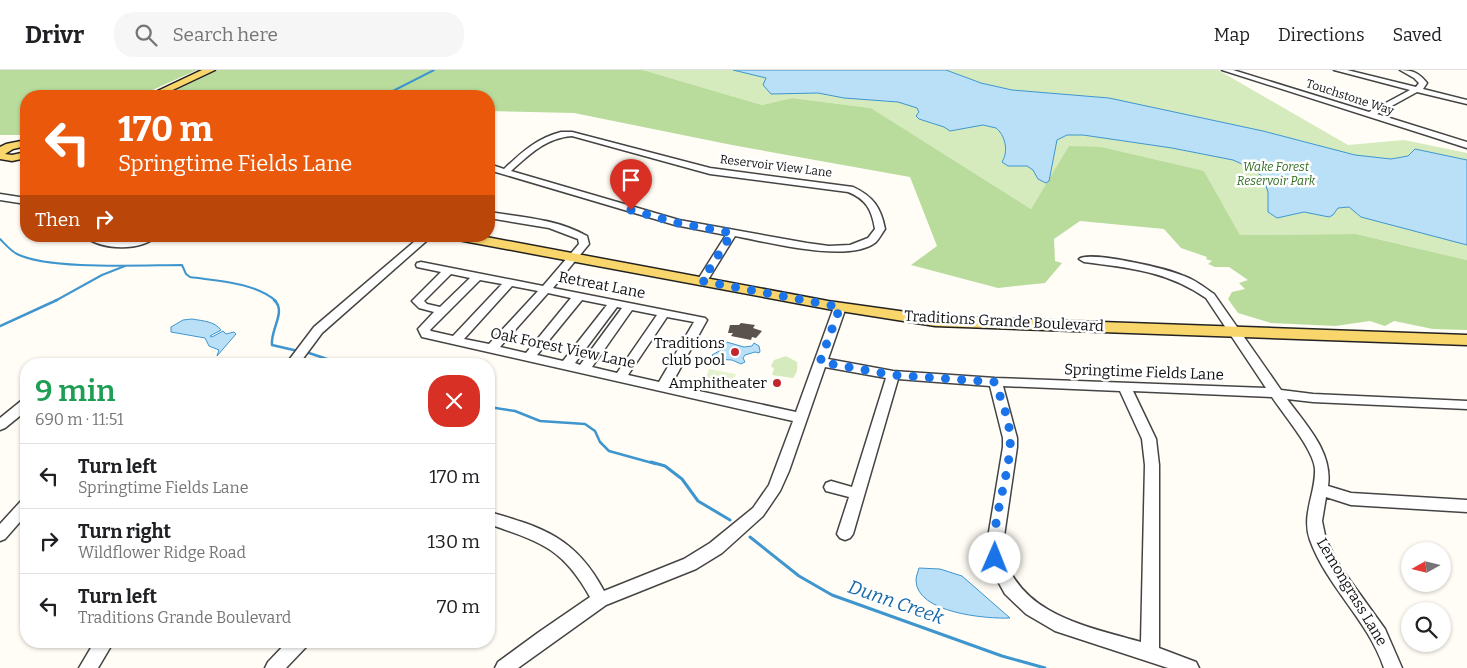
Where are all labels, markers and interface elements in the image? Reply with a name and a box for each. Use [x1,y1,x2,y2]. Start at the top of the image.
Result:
search box [114,12,464,57]
text: Drivr [25,21,84,49]
icon: search [132,21,160,49]
text: Search here [172,23,278,46]
text: Map [1214,24,1250,46]
text: Directions [1278,24,1365,46]
text: Saved [1393,24,1442,46]
street label: Touchstone Way [1304,76,1396,118]
text: 170 m [118,108,213,150]
icon: left [35,110,100,175]
text: Springtime Fields Lane [118,150,352,177]
street label: Reservoir View Lane [719,152,833,180]
pin [610,159,652,210]
park label: Wake Forest Reservoir Park [1237,160,1316,188]
icon: arrive [617,166,645,194]
icon: right [90,205,118,233]
text: Then [35,208,80,231]
street label: Retreat Lane [557,268,647,302]
street label: Traditions Grande Boulevard [904,307,1104,335]
street label: Oak Forest View Lane [489,324,637,372]
place label: Traditions club pool [654,334,725,369]
marker: Traditions club pool [729,346,741,358]
street label: Springtime Fields Lane [1064,360,1224,384]
text: 9 min [35,373,115,409]
place label: Amphitheater [669,374,767,392]
button: close [428,375,480,427]
marker: Amphitheater [771,377,783,389]
text: 690 m · 11:51 [35,410,124,429]
text: Turn left [78,455,157,478]
icon: left [35,462,63,490]
text: 170 m [429,465,480,488]
text: Springtime Fields Lane [78,478,248,497]
text: Turn right [78,520,171,543]
icon: right [35,527,63,555]
text: 130 m [427,530,480,553]
position arrow [968,531,1020,583]
street label: Lemongrass Lane [1313,535,1391,649]
north arrow [1401,542,1451,592]
map controls [1401,542,1451,652]
text: Wildflower Ridge Road [78,543,246,562]
water label: Dunn Creek [845,575,947,629]
text: Turn left [78,585,157,608]
icon: left [35,592,63,620]
text: 70 m [437,595,480,618]
button: search [1401,602,1451,652]
text: Traditions Grande Boulevard [78,608,291,627]

